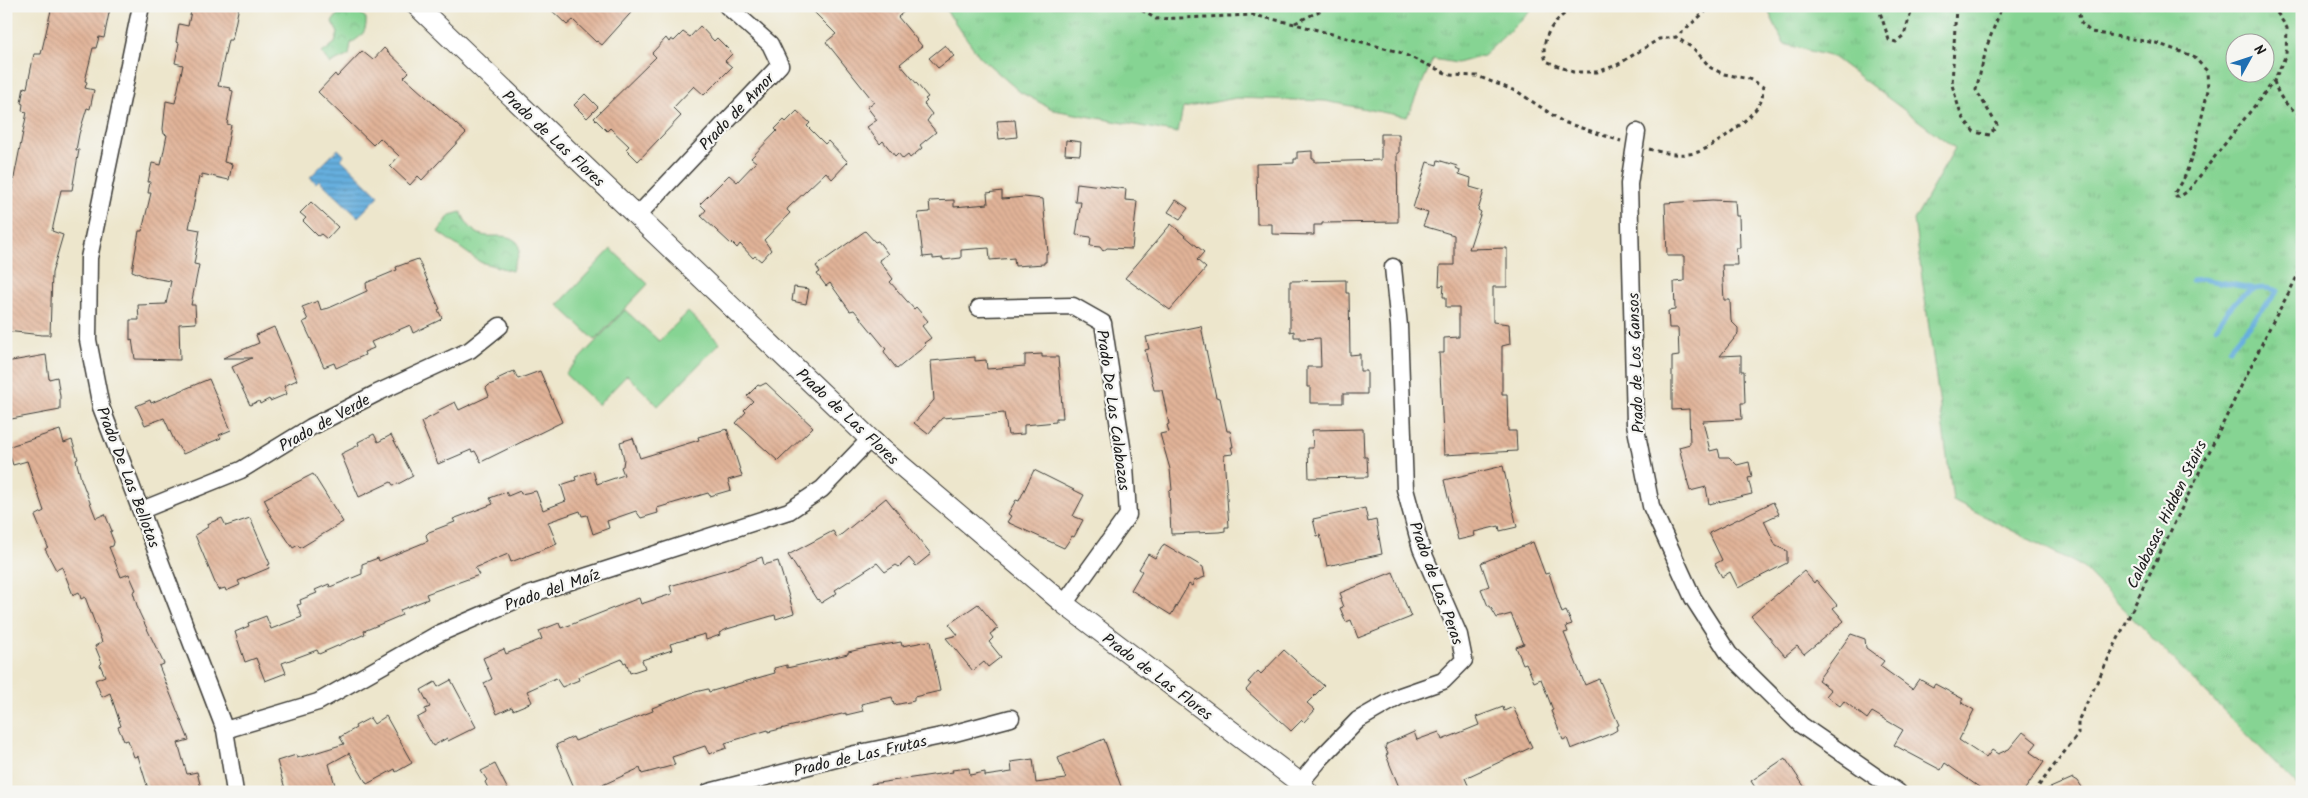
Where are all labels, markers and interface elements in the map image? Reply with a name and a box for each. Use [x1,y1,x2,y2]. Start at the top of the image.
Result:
north arrow [2226,32,2276,82]
text: N [2248,40,2271,61]
street label: Prado de Amor [693,66,782,157]
street label: Prado de Las Flores [496,85,610,194]
street label: Prado de Los Gansos [1622,292,1651,434]
street label: Prado De Las Calabazas [1089,328,1136,492]
street label: Prado de Las Flores [790,363,904,472]
street label: Prado de Verde [275,388,375,459]
street label: Prado De Las Bellotas [89,403,166,552]
street label: Calabasas Hidden Stairs [2120,436,2214,593]
street label: Prado de Las Peras [1402,518,1470,649]
street label: Prado del Maíz [501,562,604,618]
street label: Prado de Las Flores [1096,627,1218,727]
street label: Prado de Las Frutas [791,729,930,784]

